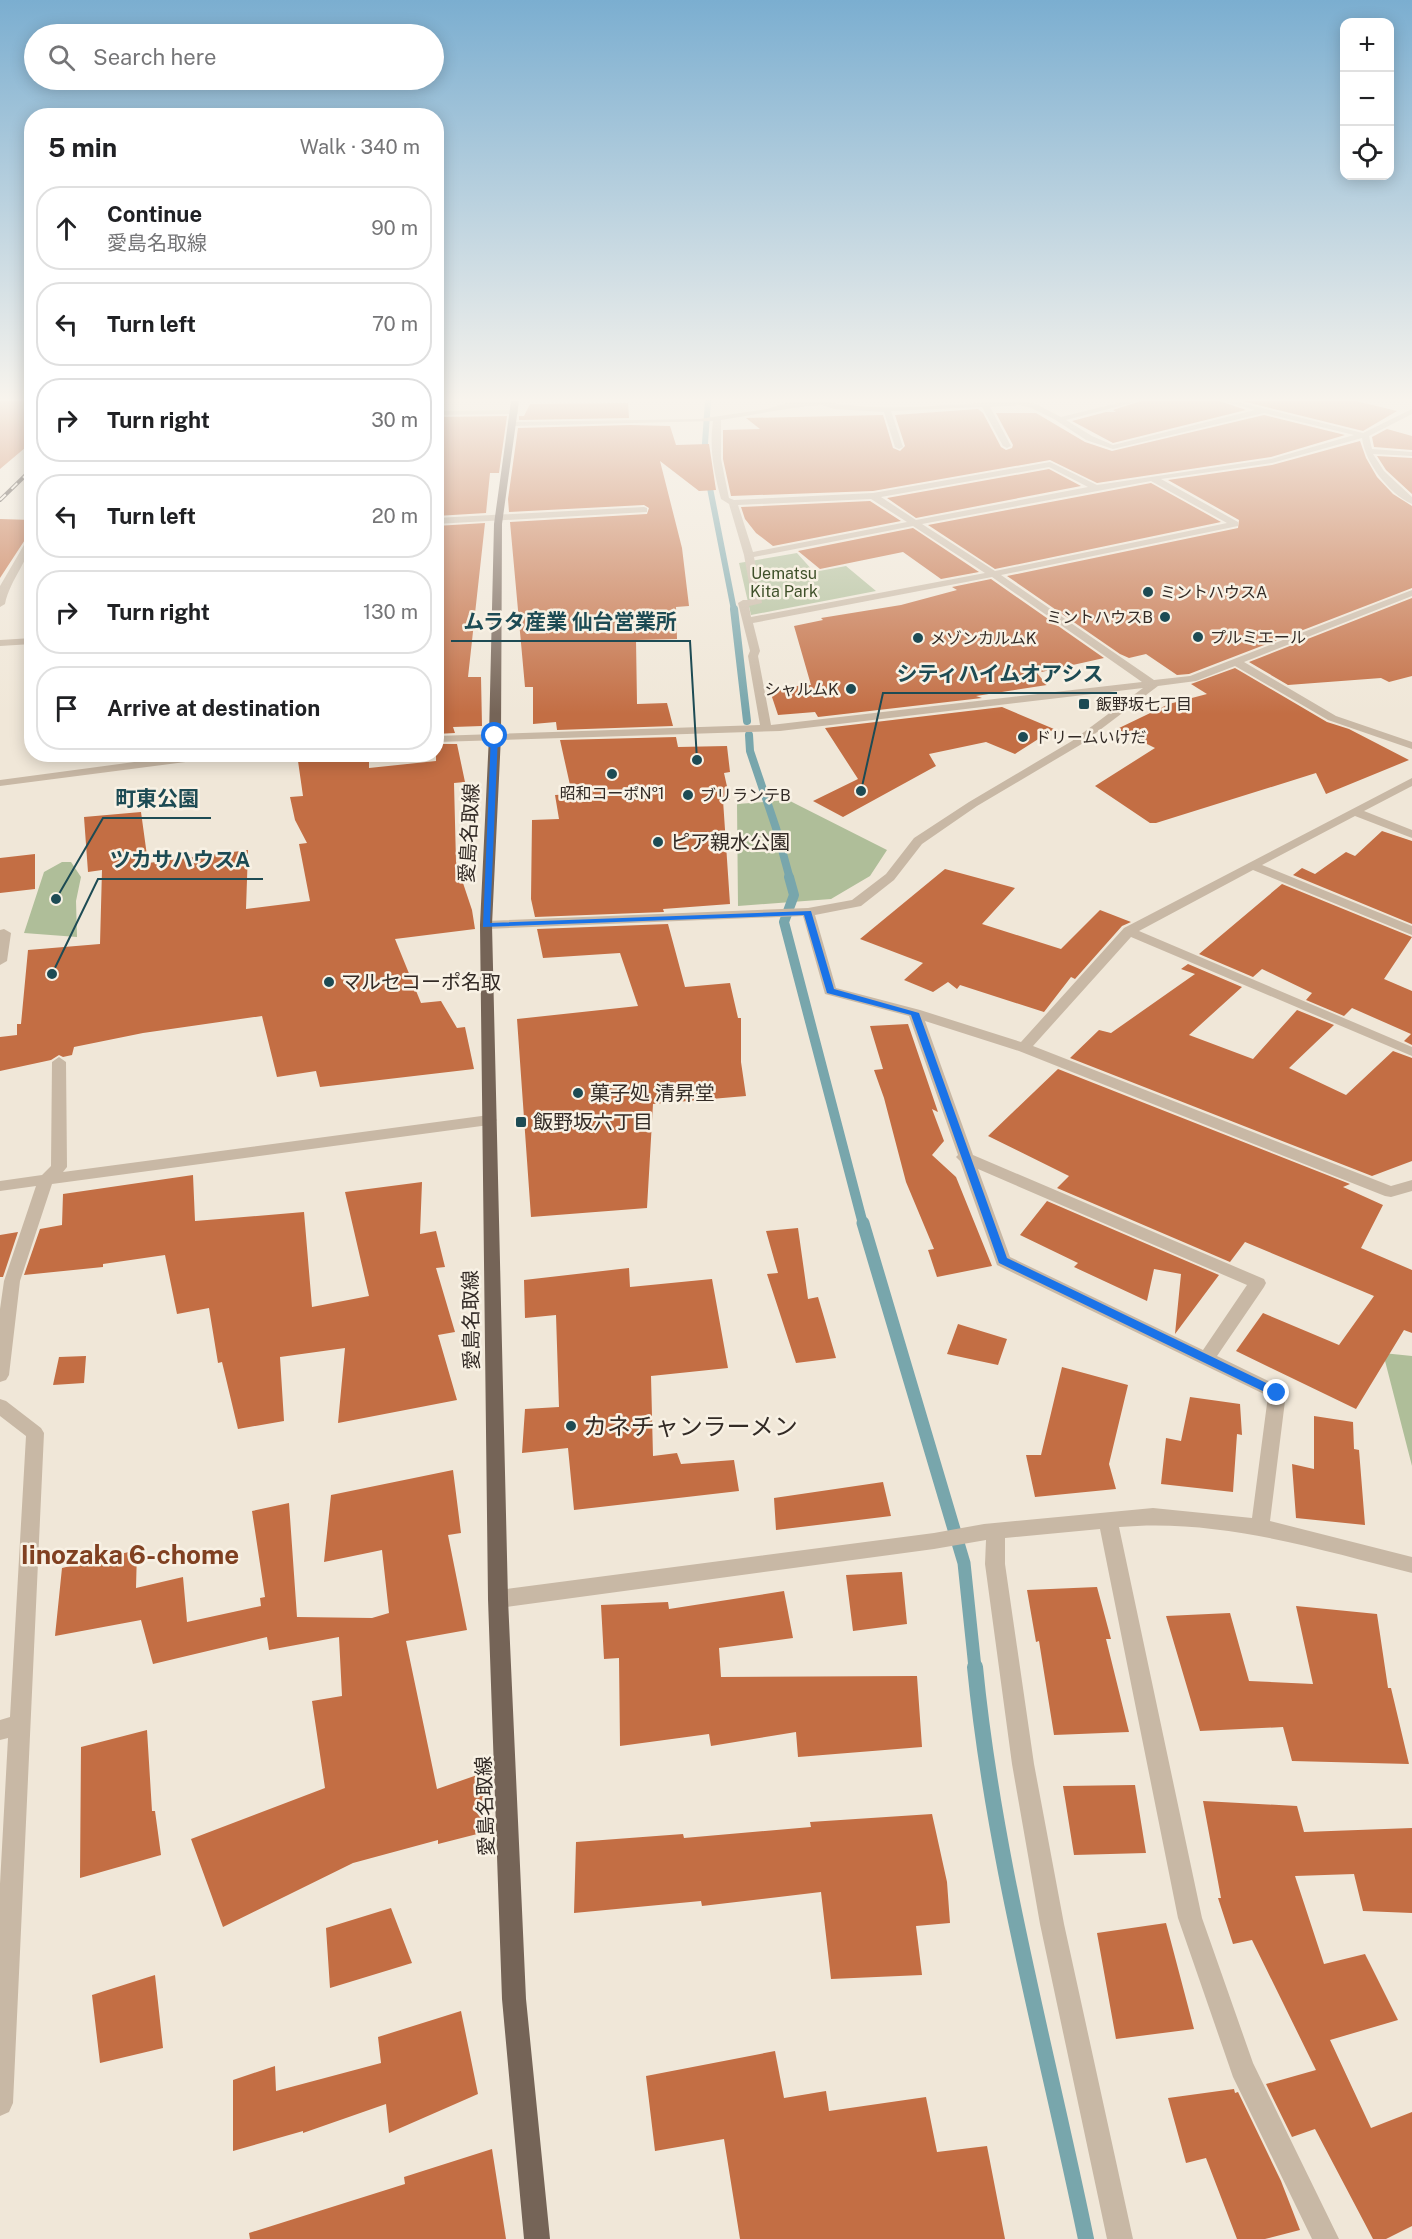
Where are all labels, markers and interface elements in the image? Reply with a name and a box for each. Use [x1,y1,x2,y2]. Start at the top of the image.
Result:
map controls [1340,18,1394,180]
button: + [1340,18,1394,72]
search box [24,24,444,90]
icon: search [45,41,78,74]
text: Search here [93,44,217,70]
button: − [1340,72,1394,126]
button: locate [1340,126,1394,180]
text: 5 min [48,132,117,163]
text: Walk · 340 m [300,135,420,159]
text: Continue [107,201,202,227]
icon: ahead [50,212,83,245]
text: 90 m [371,216,418,240]
text: 愛島名取線 [107,231,207,255]
icon: left [50,308,83,341]
text: Turn left [107,311,196,337]
text: 70 m [372,312,418,336]
icon: right [50,404,83,437]
text: Turn right [107,407,210,433]
text: 30 m [371,408,418,432]
icon: left [50,500,83,533]
text: Turn left [107,503,196,529]
text: 20 m [372,504,418,528]
park label: Uematsu Kita Park [750,564,818,601]
place label: ミントハウスA [1160,583,1267,602]
marker: ミントハウスA [1141,585,1155,599]
icon: right [50,596,83,629]
text: Turn right [107,599,210,625]
text: 130 m [363,600,418,624]
callout: ムラタ産業 仙台営業所 [451,602,690,641]
place label: ミントハウスB [1046,608,1153,627]
text: ムラタ産業 仙台営業所 [463,609,677,634]
marker: ミントハウスB [1158,610,1172,624]
place label: プルミエール [1210,628,1306,647]
place label: メゾンカルムK [930,629,1037,648]
marker: プルミエール [1191,630,1205,644]
marker: メゾンカルムK [911,631,925,645]
callout: シティハイムオアシス [883,654,1117,693]
text: シティハイムオアシス [896,661,1104,686]
place label: シャルムK [764,680,839,699]
marker: シャルムK [844,682,858,696]
icon: arrive [50,692,83,725]
text: Arrive at destination [107,695,320,721]
place label: 飯野坂七丁目 [1096,695,1192,714]
marker: 飯野坂七丁目 [1077,697,1091,711]
route start [481,722,507,748]
place label: ドリームいけだ [1035,728,1147,747]
marker: ドリームいけだ [1016,730,1030,744]
marker: 昭和コーポ№1 [605,767,619,781]
callout: 町東公園 [103,779,211,818]
street label: 愛島名取線 [454,782,484,884]
place label: 昭和コーポ№1 [559,784,665,803]
text: 町東公園 [115,786,199,811]
place label: ブリランテB [700,786,791,805]
marker: ブリランテB [681,788,695,802]
place label: ピア親水公園 [670,830,790,854]
marker: ピア親水公園 [651,835,665,849]
callout: ツカサハウスA [98,840,263,879]
text: ツカサハウスA [110,847,250,872]
place label: マルセコーポ名取 [341,970,501,994]
marker: マルセコーポ名取 [322,975,336,989]
place label: 菓子処 清昇堂 [590,1081,715,1105]
marker: 菓子処 清昇堂 [571,1086,585,1100]
place label: 飯野坂六丁目 [533,1110,653,1134]
marker: 飯野坂六丁目 [514,1115,528,1129]
street label: 愛島名取線 [458,1270,484,1370]
route end [1263,1379,1289,1405]
place label: カネチャンラーメン [583,1412,798,1440]
marker: カネチャンラーメン [564,1419,578,1433]
district label: Iinozaka 6-chome [21,1539,239,1570]
street label: 愛島名取線 [471,1756,499,1856]

